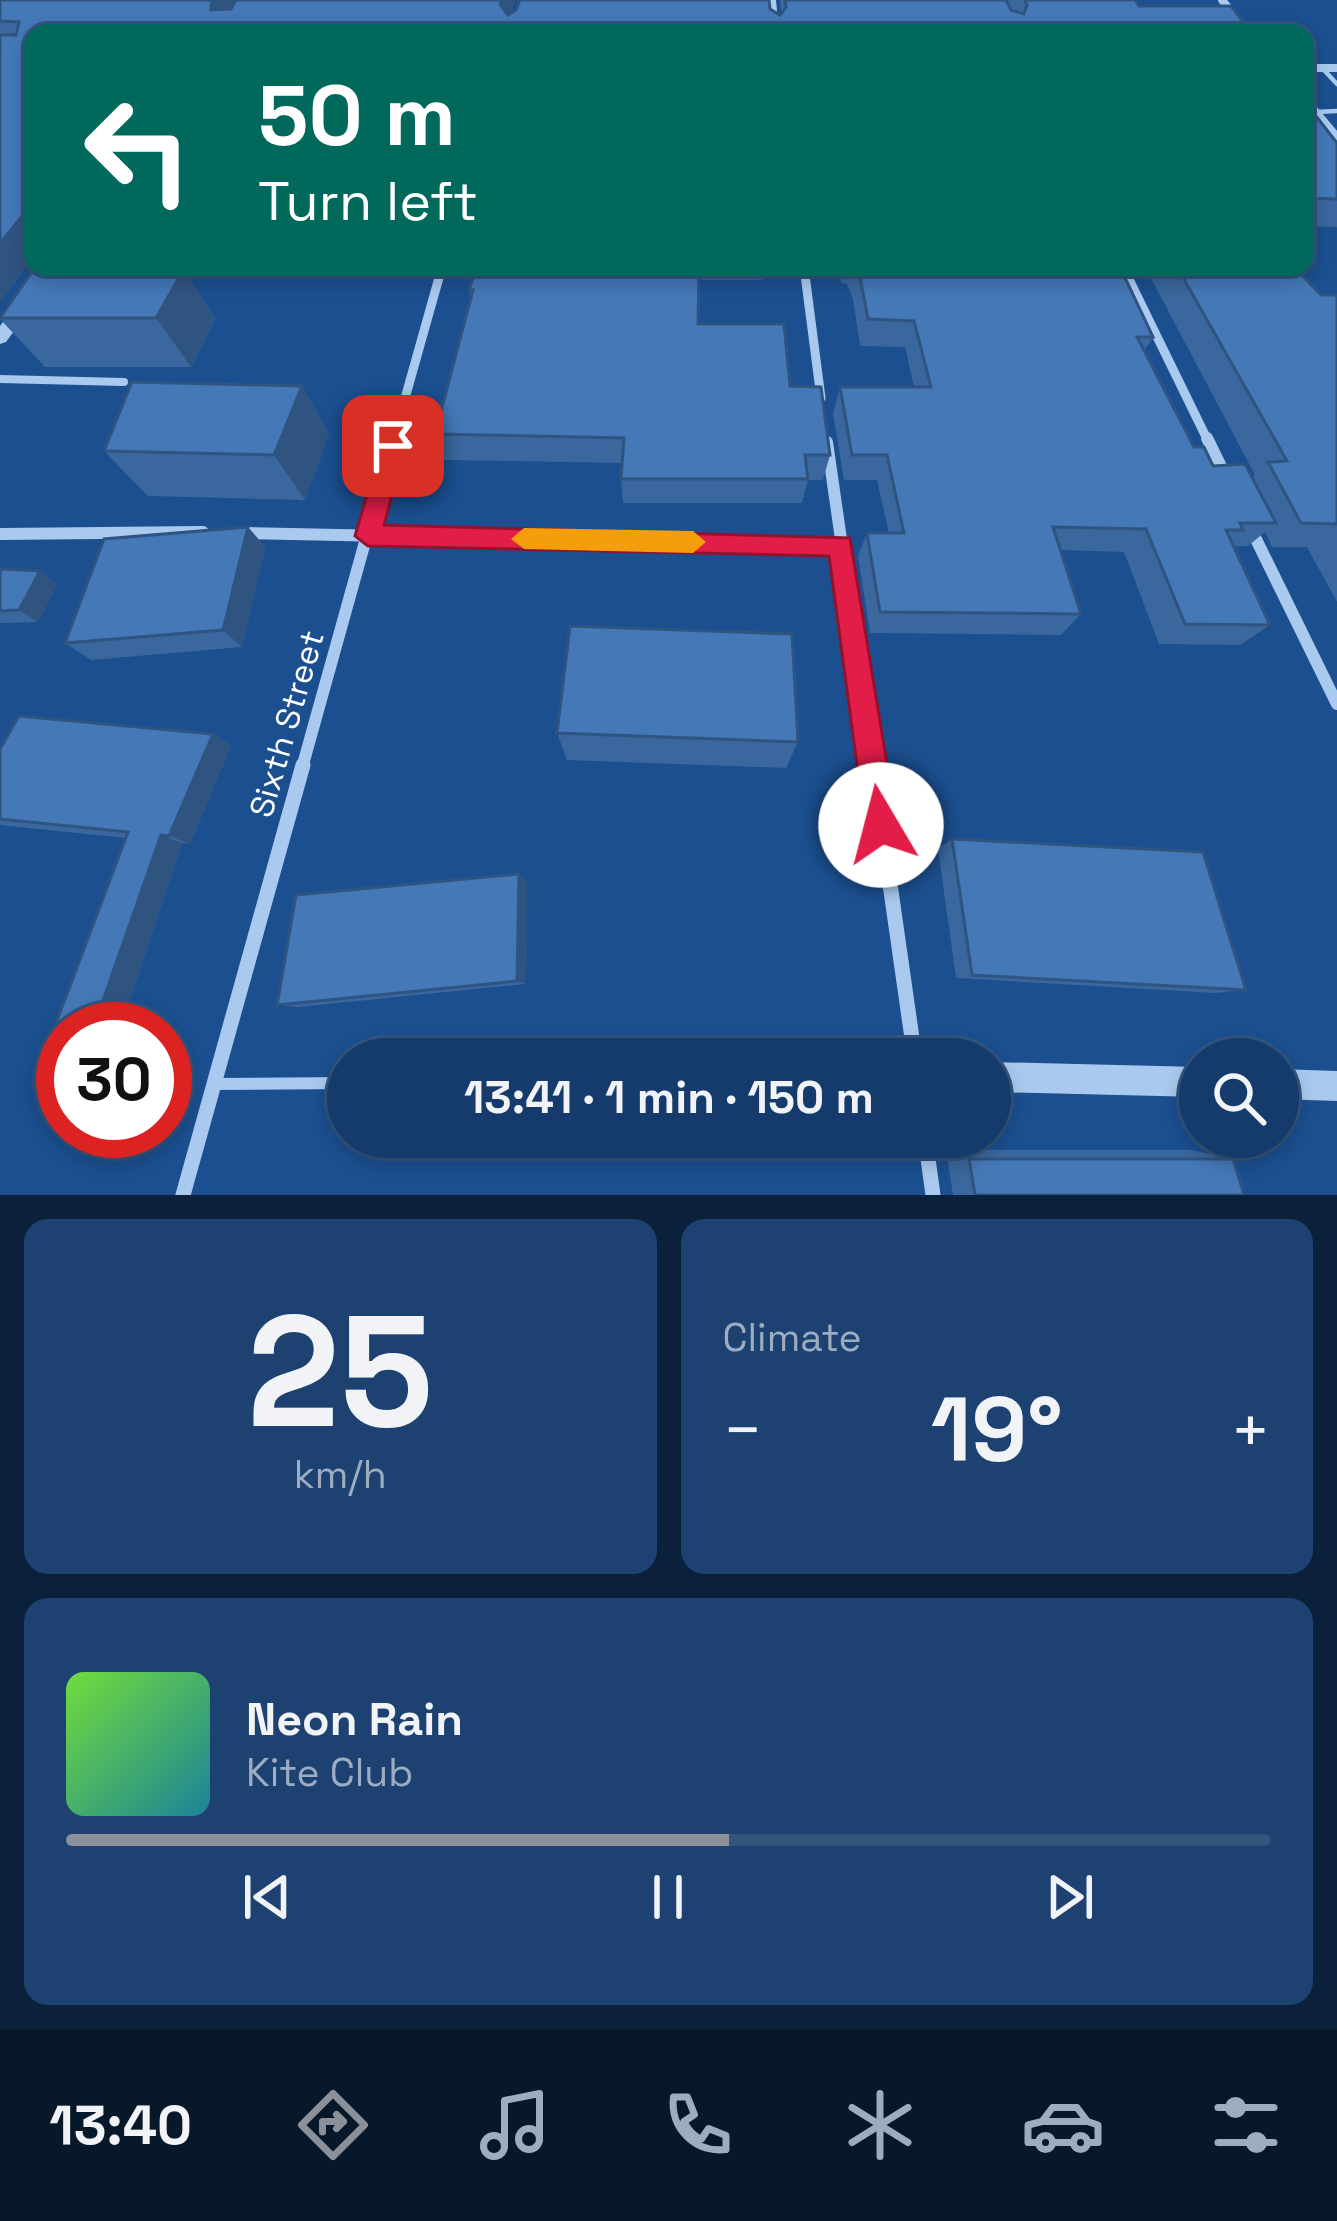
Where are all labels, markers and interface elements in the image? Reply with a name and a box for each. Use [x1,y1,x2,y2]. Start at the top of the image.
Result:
text: 50 m [258,62,456,170]
icon: left [60,72,216,228]
text: Turn left [258,167,478,236]
pin [342,395,444,497]
icon: arrive [360,413,426,479]
street label: Sixth Street [240,626,334,822]
position arrow [818,762,944,888]
speed limit sign: 30 [36,1002,192,1158]
map controls [1179,1038,1299,1158]
button: search [1179,1038,1299,1158]
text: 13:41 · 1 min · 150 m [464,1069,874,1126]
text: 25 [247,1272,433,1472]
text: Climate [723,1313,862,1362]
text: 19° [931,1372,1063,1487]
text: − [723,1388,763,1472]
text: + [1230,1388,1271,1472]
text: km/h [294,1450,387,1499]
text: Neon Rain [246,1691,463,1748]
text: Kite Club [246,1748,413,1797]
icon: previous [234,1864,300,1930]
icon: pause [635,1864,701,1930]
icon: next [1037,1864,1103,1930]
icon: directions [291,2083,375,2167]
icon: music [473,2083,557,2167]
icon: phone [656,2083,740,2167]
icon: climate [838,2083,922,2167]
icon: car [1021,2083,1105,2167]
icon: filters [1204,2083,1288,2167]
text: 13:40 [49,2091,192,2160]

